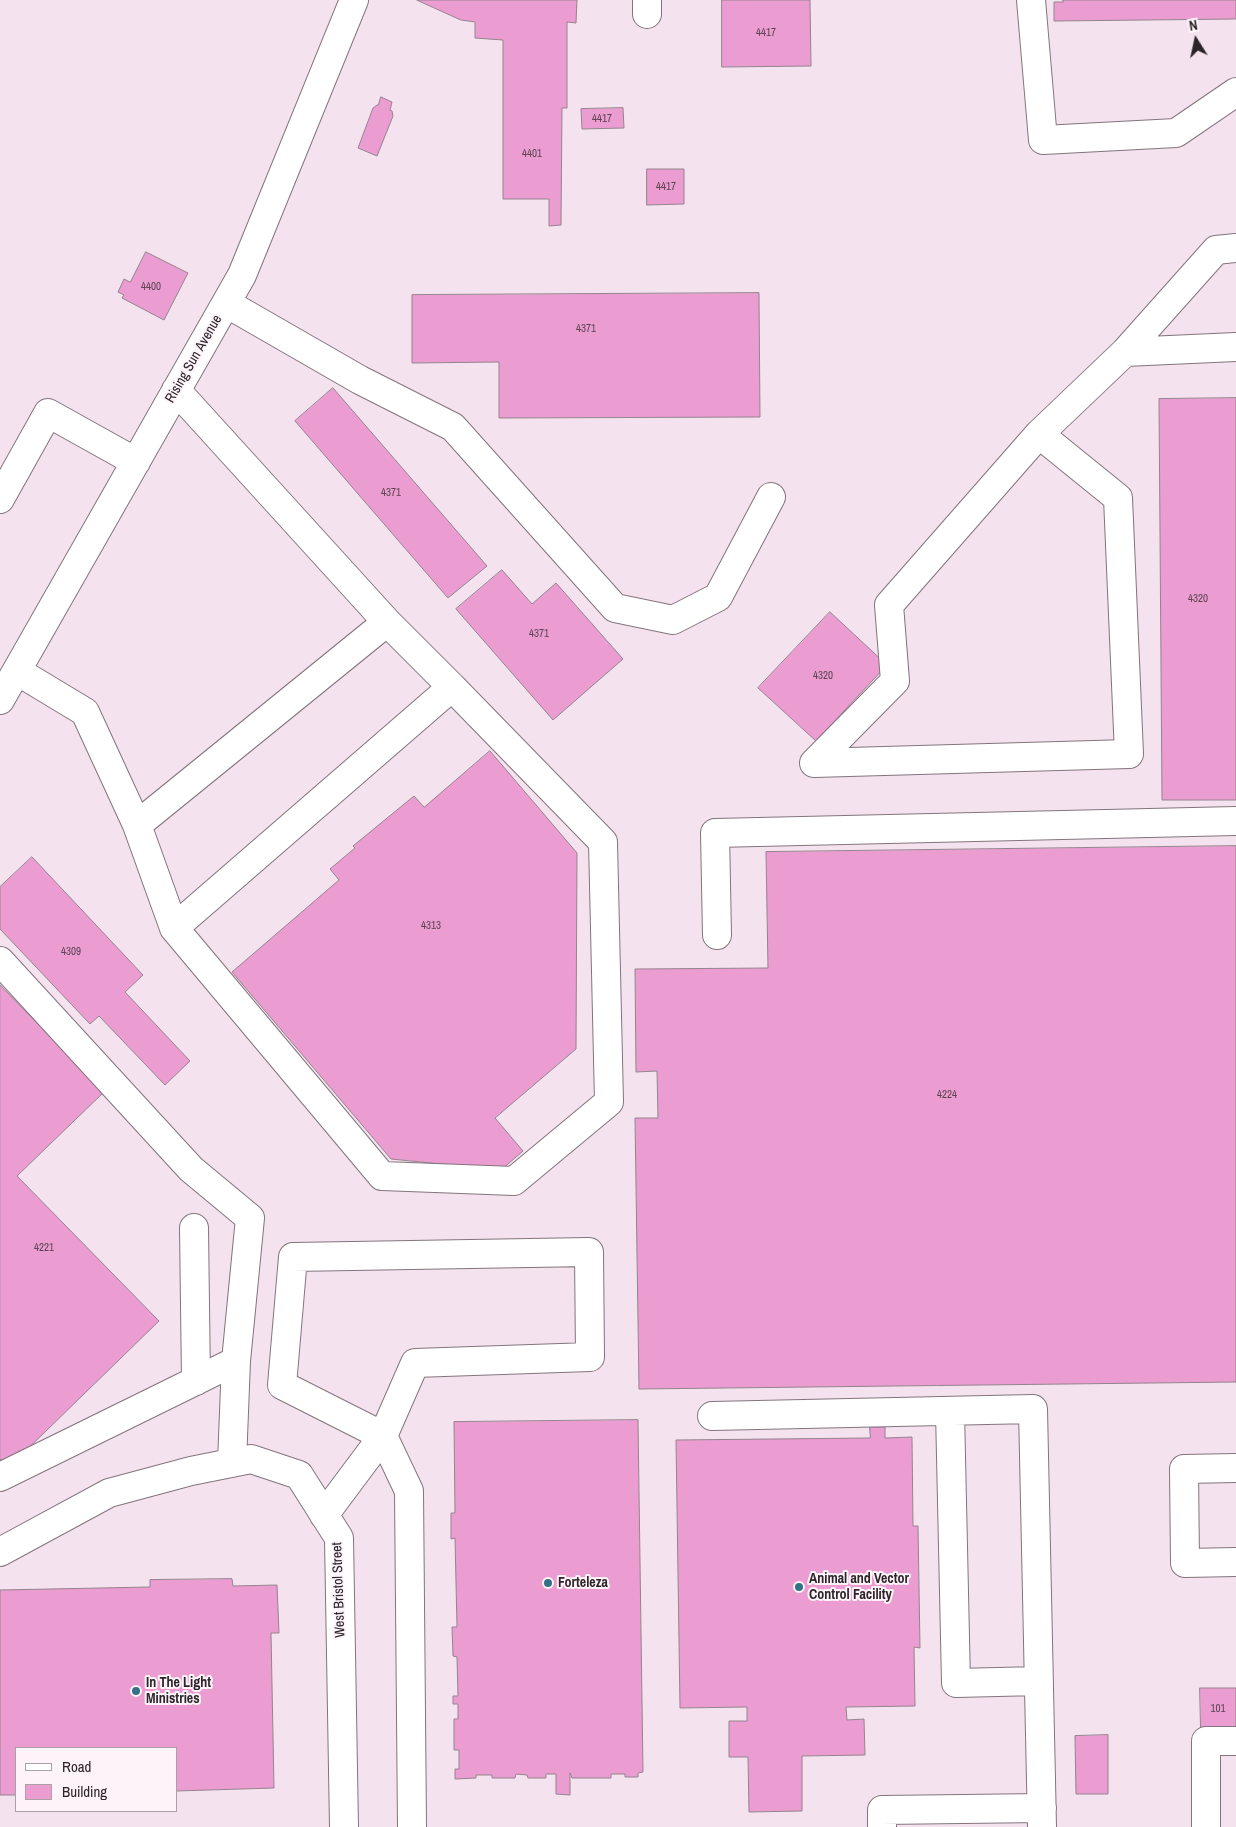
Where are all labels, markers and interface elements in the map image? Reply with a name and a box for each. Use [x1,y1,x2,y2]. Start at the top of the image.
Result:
north arrow [1171,15,1221,65]
text: N [1188,16,1199,35]
house number: 4417 [756,26,776,40]
house number: 4417 [592,112,612,126]
house number: 4401 [522,147,542,161]
house number: 4417 [656,180,676,194]
house number: 4400 [141,280,161,294]
street label: Rising Sun Avenue [162,312,226,406]
house number: 4371 [576,322,596,336]
house number: 4371 [381,486,401,500]
house number: 4320 [1188,592,1208,606]
house number: 4371 [529,627,549,641]
house number: 4320 [813,669,833,683]
house number: 4313 [421,919,441,933]
house number: 4309 [61,945,81,959]
house number: 4224 [937,1088,957,1102]
house number: 4221 [34,1241,54,1255]
street label: West Bristol Street [329,1542,349,1638]
place label: Animal and Vector Control Facility [809,1571,909,1604]
place label: Forteleza [558,1575,608,1591]
marker: Forteleza [542,1577,554,1589]
marker: Animal and Vector Control Facility [793,1581,805,1593]
place label: In The Light Ministries [146,1675,211,1708]
marker: In The Light Ministries [130,1685,142,1697]
house number: 101 [1210,1702,1226,1716]
legend [15,1747,178,1812]
text: Road [62,1756,91,1777]
text: Building [62,1781,107,1802]

